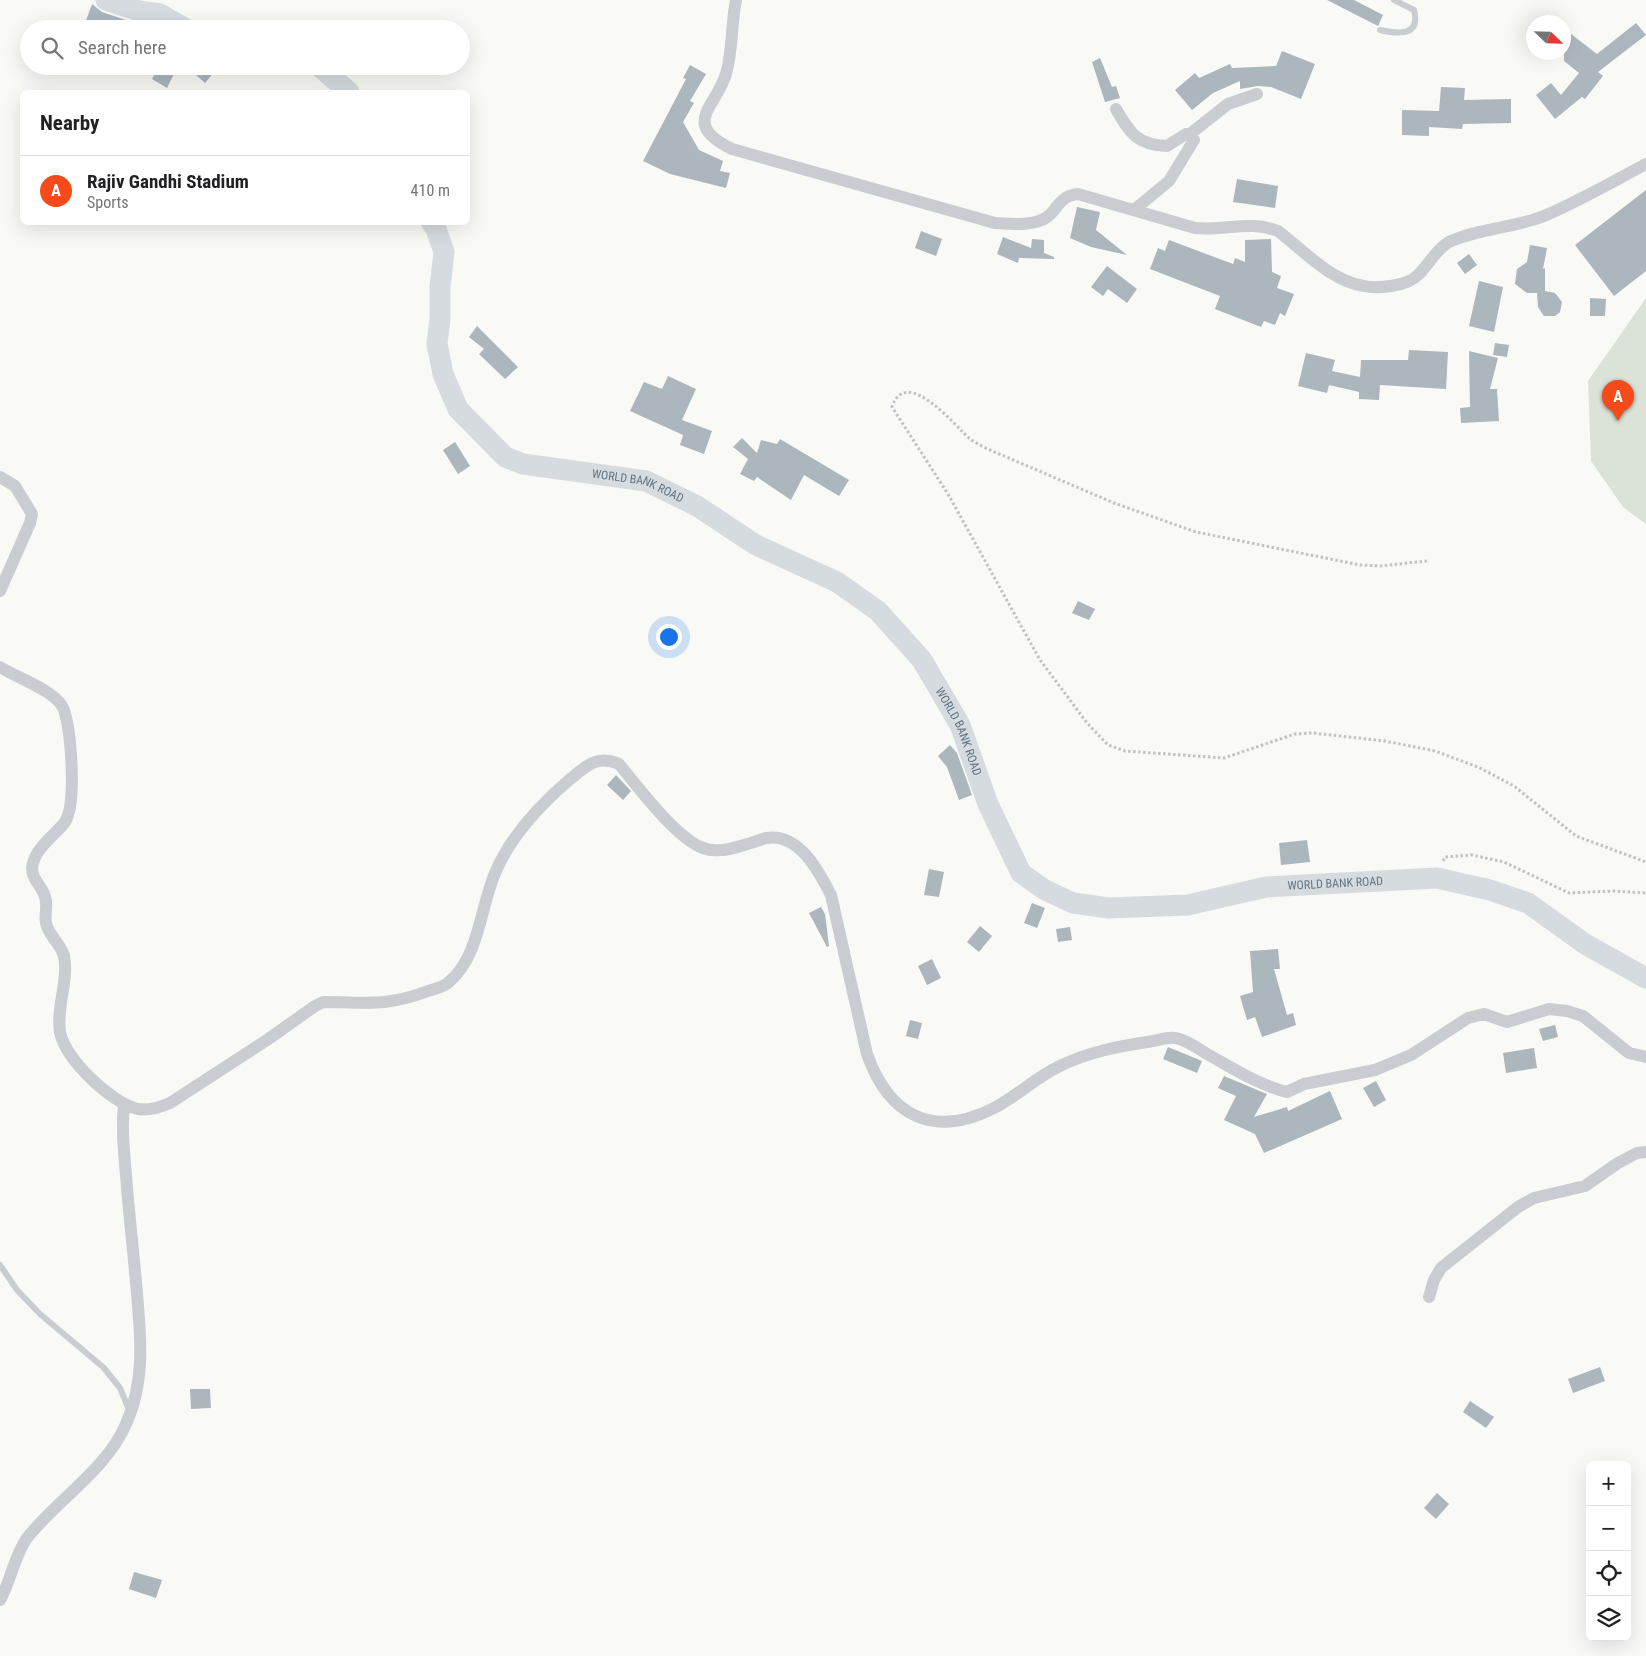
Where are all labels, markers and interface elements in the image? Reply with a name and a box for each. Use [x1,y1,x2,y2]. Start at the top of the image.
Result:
north arrow [1526,15,1571,60]
search box [20,20,470,75]
icon: search [38,34,66,62]
text: Search here [78,36,166,59]
text: Nearby [40,111,99,135]
text: Rajiv Gandhi Stadium [87,170,249,193]
text: A [51,181,61,200]
text: 410 m [411,181,450,200]
text: Sports [87,193,129,212]
pin: A [1602,380,1634,421]
street label: WORLD BANK ROAD [591,467,686,505]
your location [656,624,682,650]
street label: WORLD BANK ROAD [933,685,984,778]
street label: WORLD BANK ROAD [1287,874,1383,893]
map controls [1586,1461,1631,1641]
button: + [1586,1461,1631,1506]
button: − [1586,1506,1631,1551]
button: locate [1586,1551,1631,1596]
button: layers [1586,1596,1631,1641]

